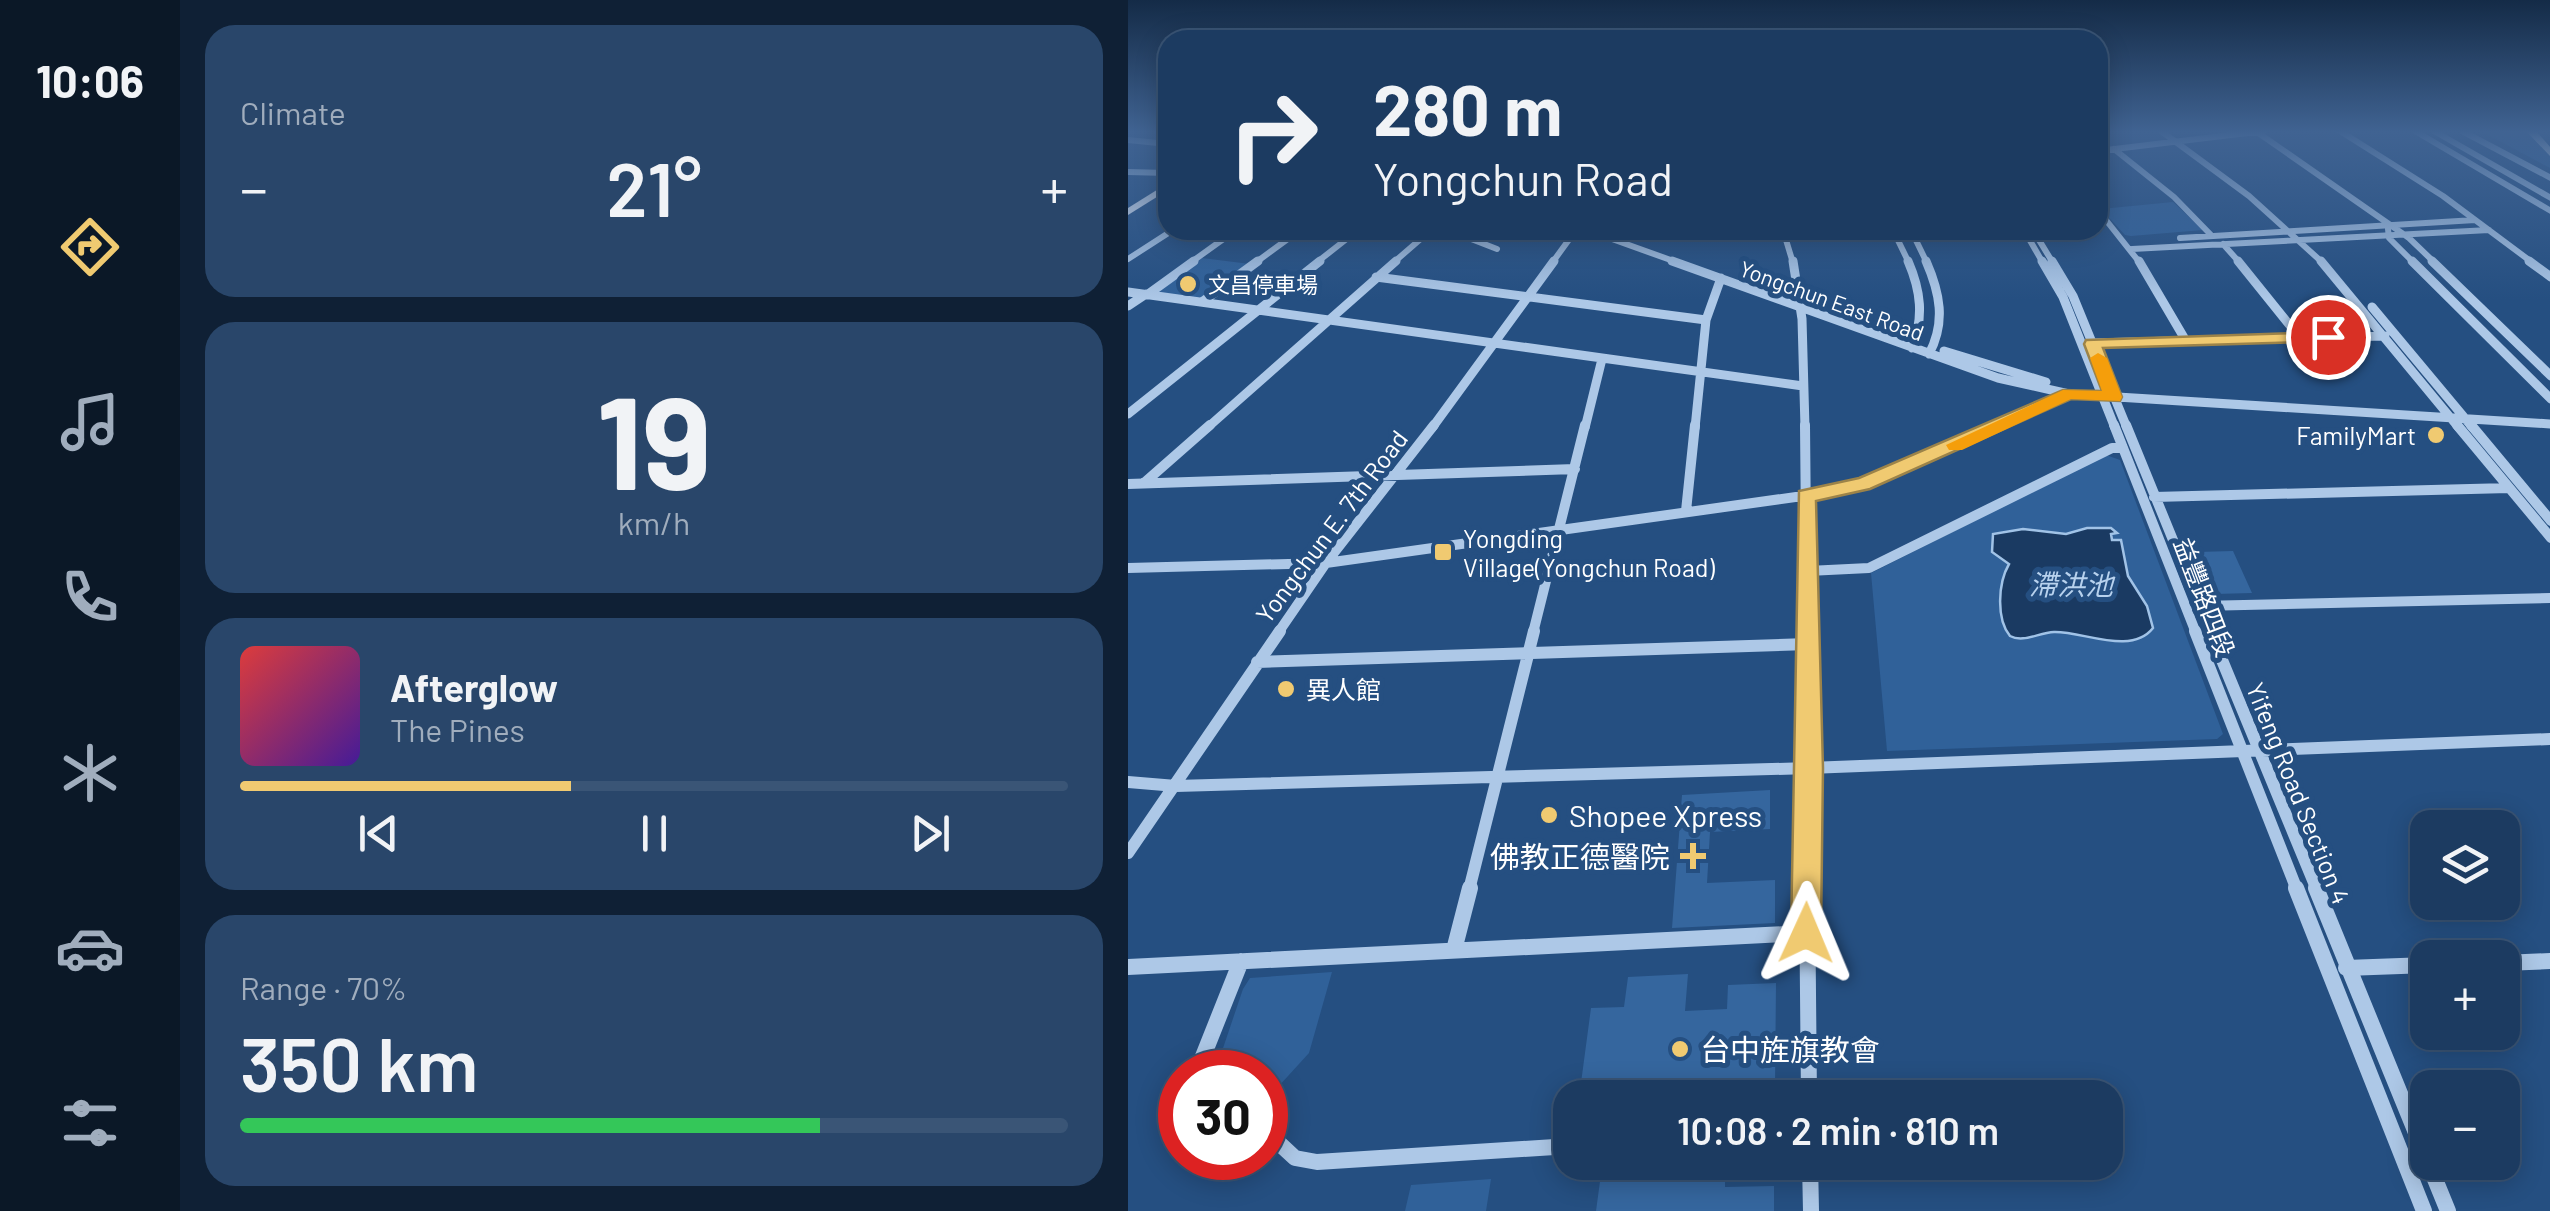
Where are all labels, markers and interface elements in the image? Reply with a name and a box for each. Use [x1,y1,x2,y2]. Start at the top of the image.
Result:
text: 10:06 [36,53,144,107]
text: 280 m [1373,66,1562,150]
icon: right [1208,70,1338,200]
text: Climate [240,93,346,131]
text: 21° [606,142,702,232]
text: Yongchun Road [1373,151,1673,205]
text: − [240,154,268,220]
text: + [1040,154,1068,220]
icon: directions [55,212,125,282]
street label: Yongchun East Road [1736,255,1928,345]
place label: 文昌停車場 [1208,271,1318,297]
marker: 文昌停車場 [1177,273,1199,295]
pin [2286,295,2371,380]
icon: arrive [2301,310,2356,365]
text: 19 [596,360,712,516]
icon: music [55,387,125,457]
place label: FamilyMart [2296,420,2416,450]
street label: Yongchun E. 7th Road [1249,424,1413,628]
marker: FamilyMart [2425,424,2447,446]
text: km/h [618,503,690,541]
place label: Yongding Village(Yongchun Road) [1463,523,1715,582]
street label: 益豐路四段 [2169,533,2241,661]
marker: Yongding Village(Yongchun Road) [1432,541,1454,563]
icon: phone [55,562,125,632]
water label: 滯洪池 [2029,567,2116,601]
text: Afterglow [390,664,558,710]
place label: 異人館 [1306,674,1381,704]
marker: 異人館 [1275,678,1297,700]
street label: Yifeng Road Section 4 [2241,678,2357,908]
text: The Pines [390,710,525,748]
icon: climate [55,738,125,808]
place label: Shopee Xpress [1569,797,1762,833]
marker: Shopee Xpress [1538,804,1560,826]
icon: previous [351,806,406,861]
icon: pause [627,806,682,861]
icon: next [903,806,958,861]
map controls [2410,810,2520,1180]
button: layers [2410,810,2520,920]
place label: 佛教正德醫院 [1490,838,1670,874]
marker: 佛教正德醫院 [1680,843,1706,869]
position arrow [1754,881,1858,985]
icon: car [55,913,125,983]
button: + [2410,940,2520,1050]
text: Range · 70% [240,968,407,1006]
text: 350 km [240,1017,479,1107]
place label: 台中旌旗教會 [1700,1031,1880,1067]
marker: 台中旌旗教會 [1669,1038,1691,1060]
speed limit sign: 30 [1158,1050,1288,1180]
button: − [2410,1070,2520,1180]
icon: filters [55,1088,125,1158]
text: 10:08 · 2 min · 810 m [1677,1107,1999,1153]

